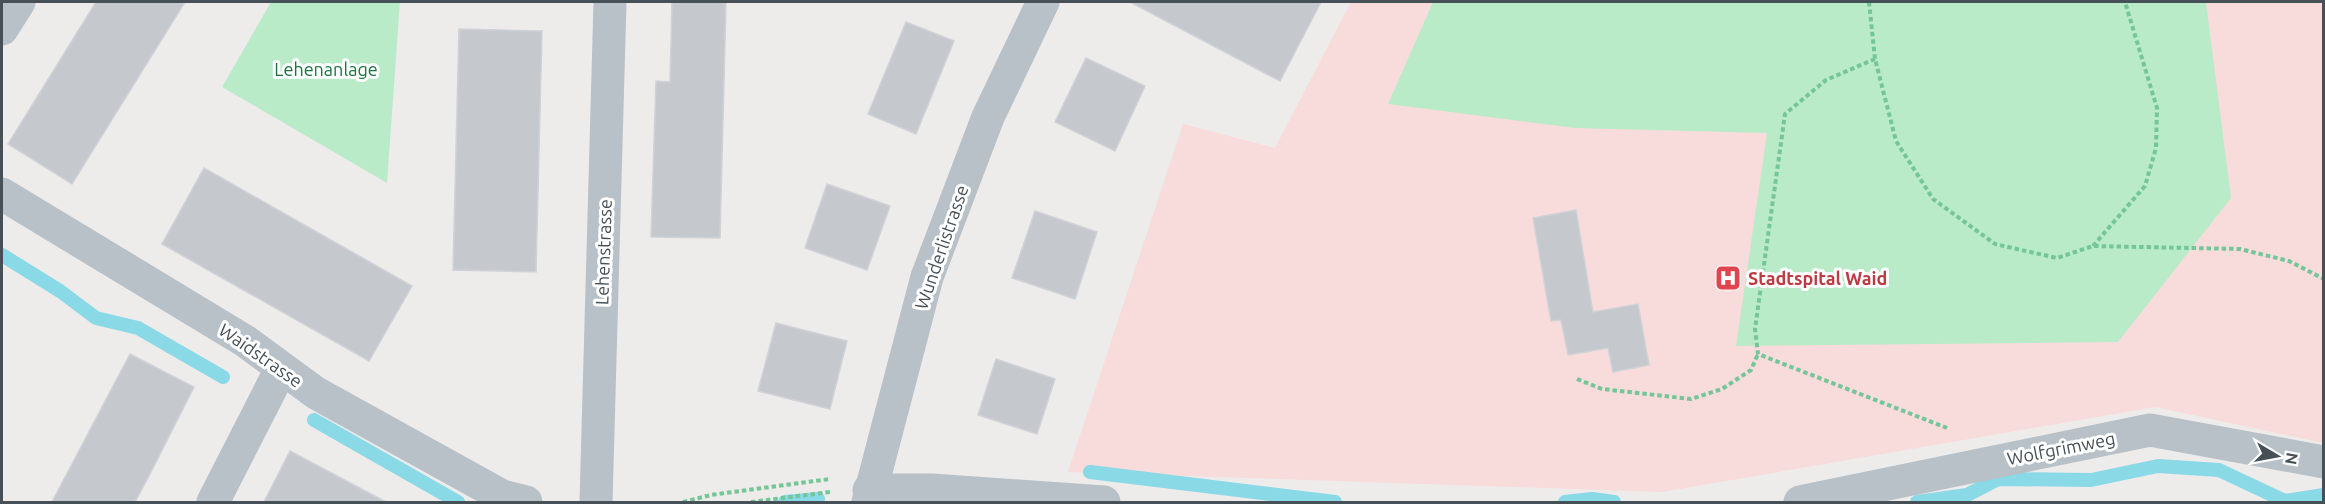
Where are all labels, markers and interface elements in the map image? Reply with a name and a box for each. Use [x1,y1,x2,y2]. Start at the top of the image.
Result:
park label: Lehenanlage [274,59,378,79]
street label: Wunderlistrasse [910,182,972,312]
street label: Lehenstrasse [591,199,615,305]
hospital icon: Stadtspital Waid [1713,263,1743,293]
place label: Stadtspital Waid [1748,268,1887,288]
street label: Waidstrasse [216,319,306,391]
north arrow [2247,426,2307,486]
street label: Wolfgrimweg [2005,428,2117,468]
text: N [2282,451,2302,466]

